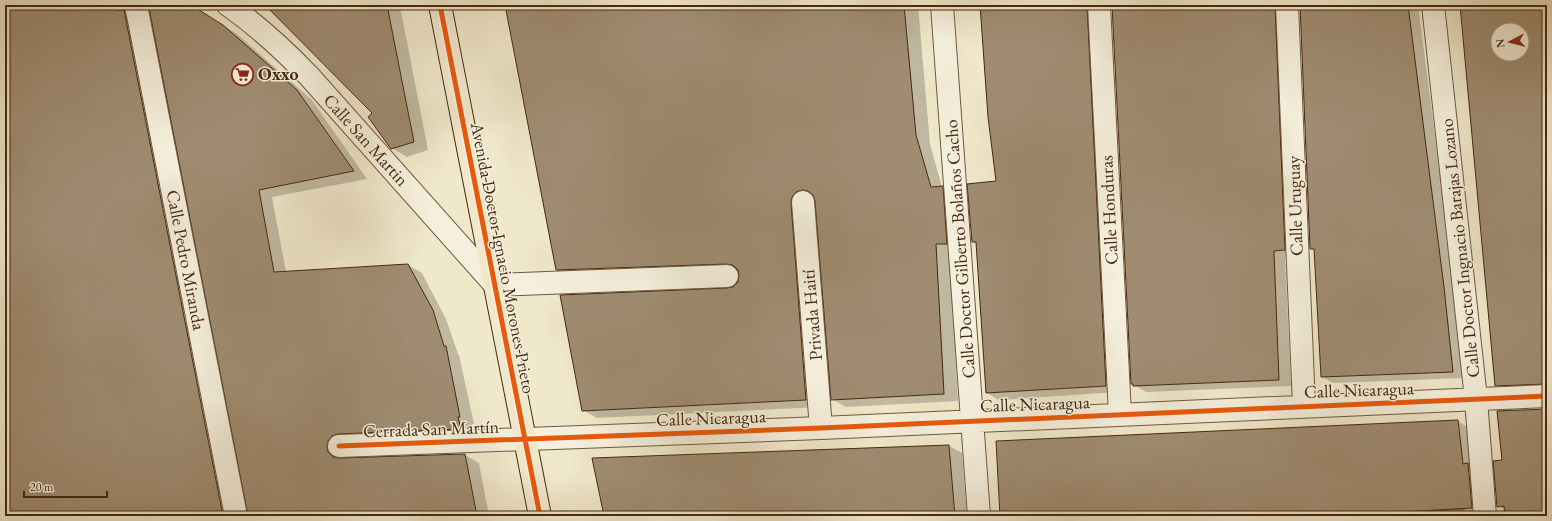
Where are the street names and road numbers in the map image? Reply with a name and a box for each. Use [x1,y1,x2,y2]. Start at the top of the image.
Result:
street label: Calle San Martin [319,89,414,191]
street label: Calle Doctor Ingnacio Barajas Lozano [1434,117,1485,379]
street label: Avenida Doctor Ignacio Morones Prieto [466,119,541,396]
street label: Calle Doctor Gilberto Bolaños Cacho [939,119,980,379]
street label: Calle Honduras [1094,154,1123,265]
street label: Calle Uruguay [1281,155,1308,256]
street label: Calle Pedro Miranda [162,188,212,333]
street label: Privada Haití [796,268,827,362]
street label: Calle Nicaragua [1304,376,1415,403]
street label: Calle Nicaragua [980,390,1091,417]
street label: Calle Nicaragua [656,404,767,431]
street label: Cerrada San Martín [363,415,500,442]

